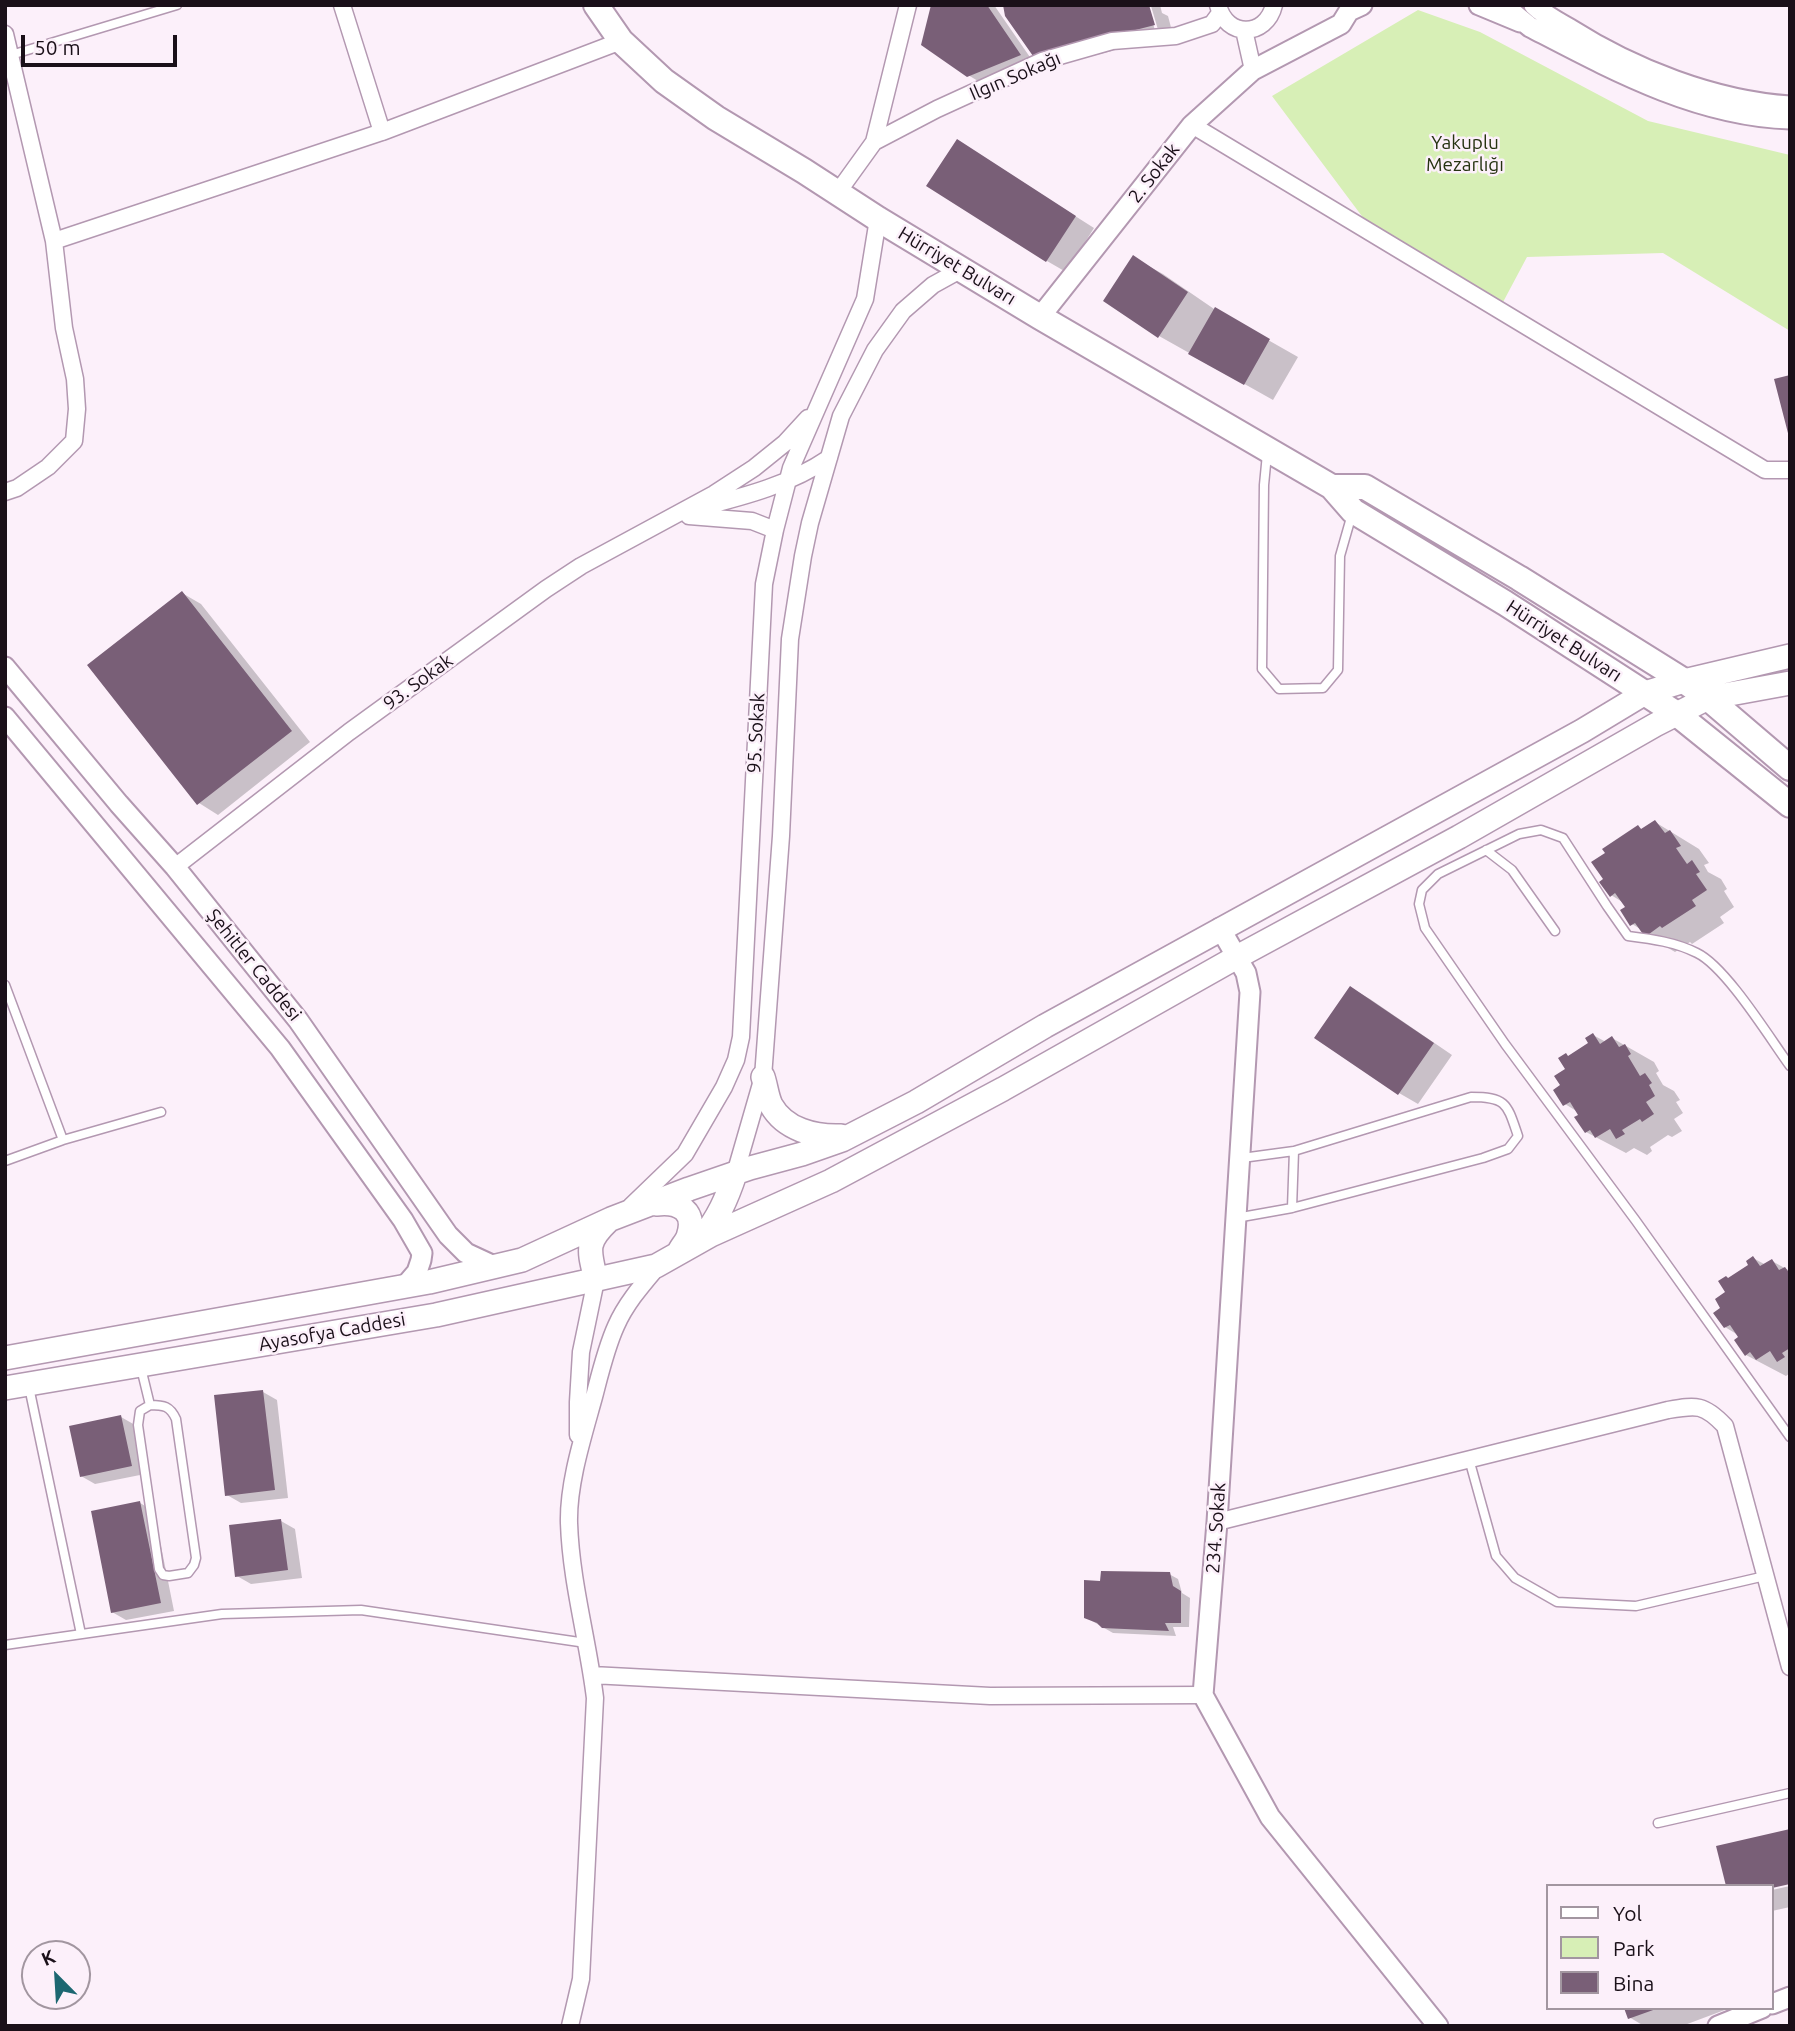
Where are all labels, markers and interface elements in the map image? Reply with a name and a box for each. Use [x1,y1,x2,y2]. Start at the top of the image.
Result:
scale bar [24,21,180,65]
text: 50 m [34,35,81,59]
street label: Ilgın Sokağı [966,47,1064,105]
park label: Yakuplu Mezarlığı [1426,132,1504,176]
street label: 2. Sokak [1124,139,1184,207]
street label: Hürriyet Bulvarı [894,222,1020,310]
street label: Hürriyet Bulvarı [1502,595,1626,687]
street label: 93. Sokak [379,649,457,715]
street label: 95. Sokak [743,692,769,774]
street label: Şehitler Caddesi [202,904,306,1026]
street label: Ayasofya Caddesi [257,1308,407,1356]
street label: 234. Sokak [1201,1482,1231,1574]
legend [1546,1884,1774,2010]
text: Yol [1613,1901,1642,1925]
text: Park [1613,1936,1655,1960]
north arrow [21,1940,91,2010]
text: K [38,1945,59,1970]
text: Bina [1613,1971,1654,1995]

